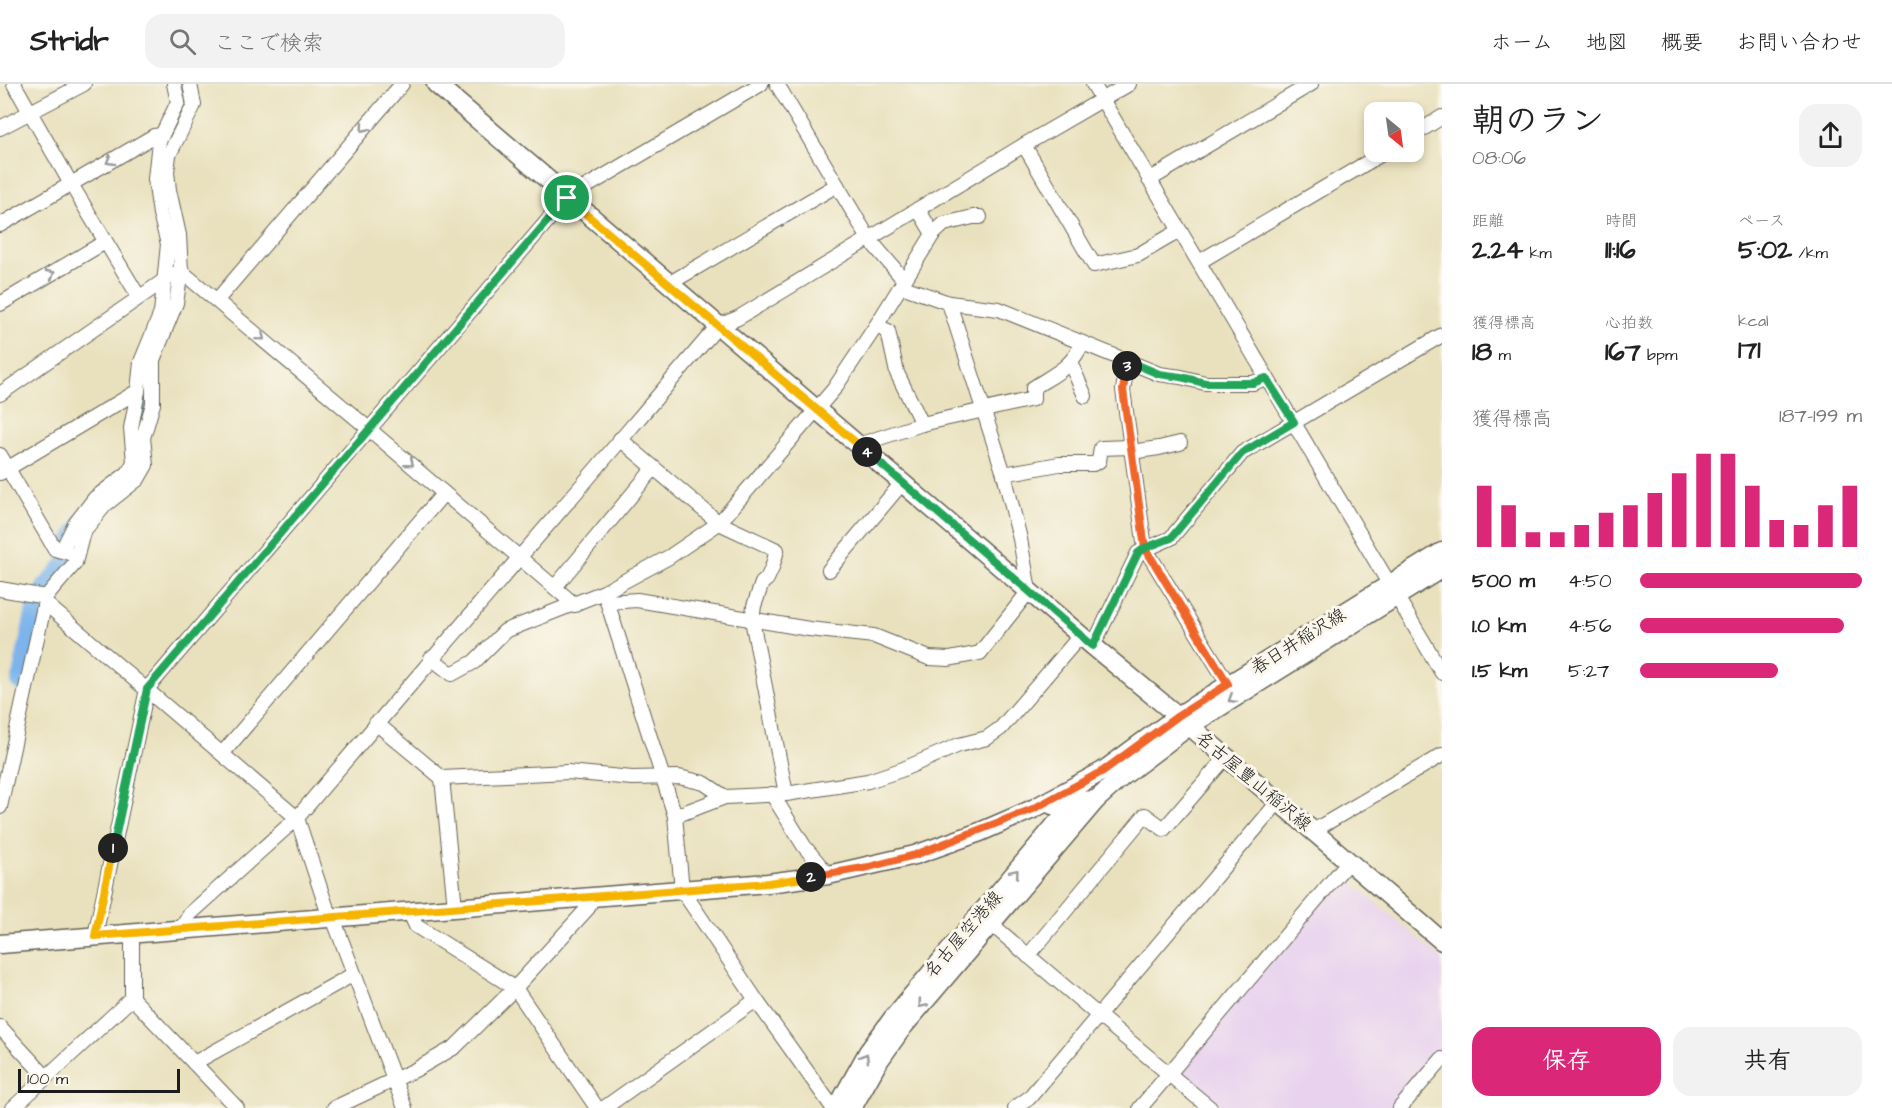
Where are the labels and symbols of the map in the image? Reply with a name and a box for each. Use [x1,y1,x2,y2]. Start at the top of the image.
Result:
north arrow [1364,102,1424,162]
one-way arrow [360,121,371,132]
one-way arrow [106,154,116,165]
pin [541,172,592,223]
one-way arrow [44,270,55,281]
one-way arrow [254,330,265,341]
pin: 3 [1112,351,1142,381]
pin: 4 [852,437,882,467]
one-way arrow [403,456,414,467]
street label: 春日井稲沢線 [1246,602,1351,681]
one-way arrow [1228,691,1238,703]
street label: 名古屋豊山稲沢線 [1190,726,1317,837]
pin: 1 [98,833,128,863]
pin: 2 [796,862,826,892]
one-way arrow [1008,869,1019,880]
street label: 名古屋空港線 [919,885,1008,983]
one-way arrow [918,997,929,1008]
one-way arrow [858,1053,870,1063]
scale bar [18,1066,180,1094]

